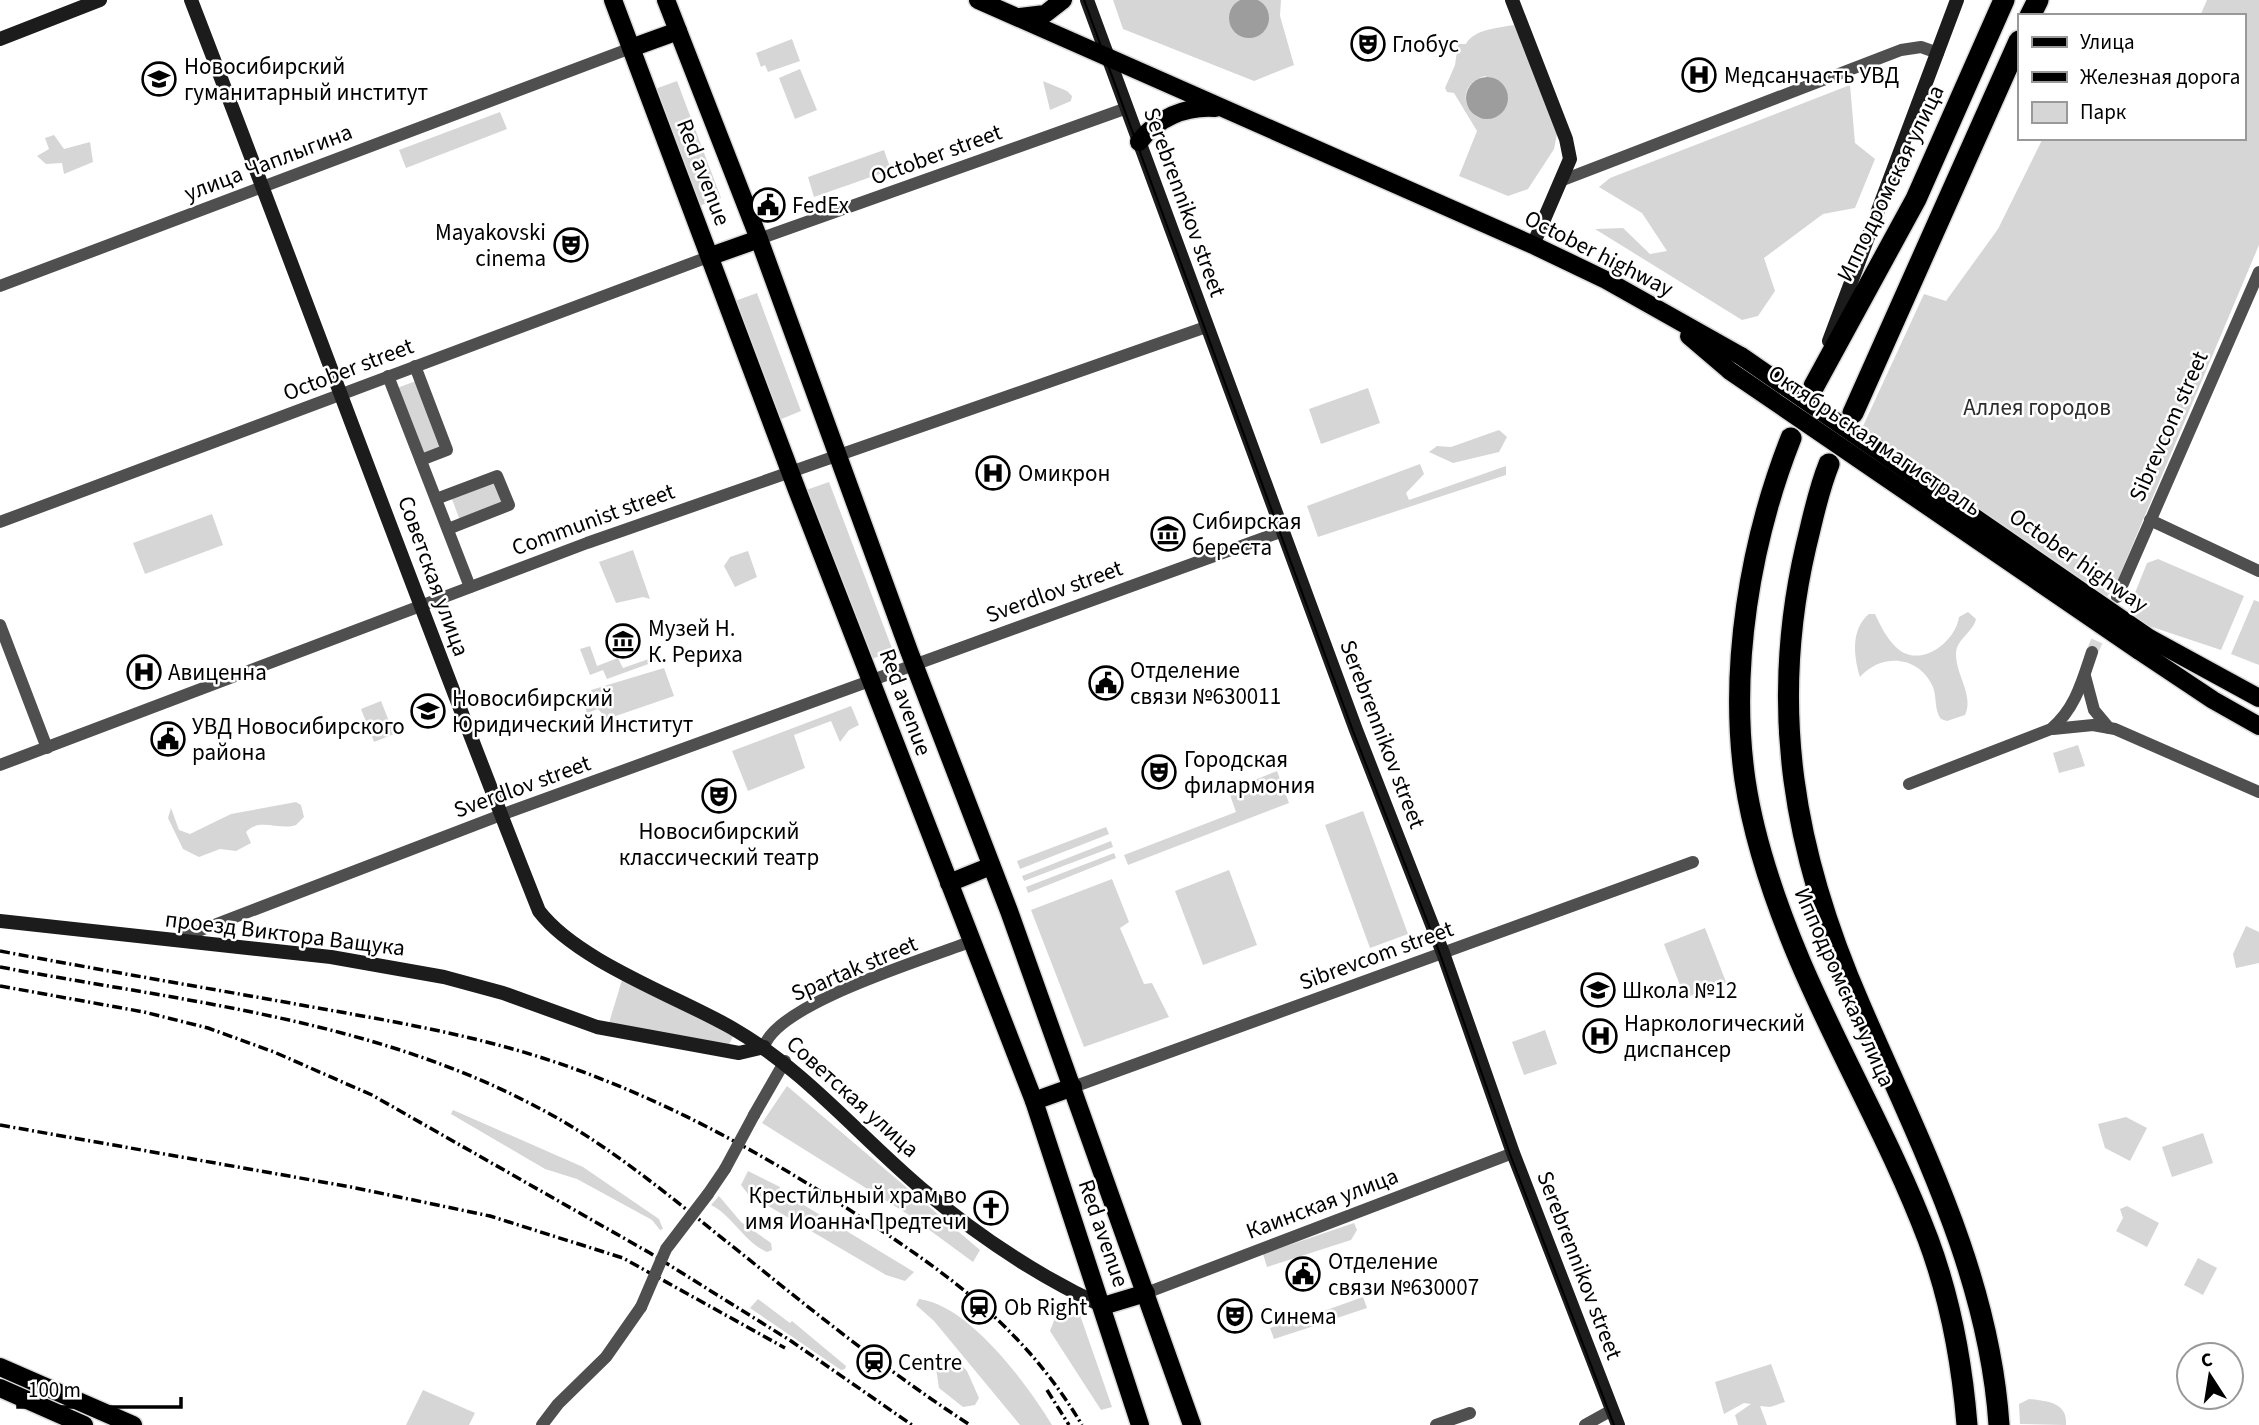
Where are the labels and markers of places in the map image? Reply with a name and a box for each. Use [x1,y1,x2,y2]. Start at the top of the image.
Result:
theatre icon: Глобус [1349,25,1387,63]
place label: Глобус [1392,28,1459,61]
place label: Новосибирский гуманитарный институт [184,50,428,109]
hospital icon: Медсанчасть УВД [1680,56,1718,94]
place label: Медсанчасть УВД [1724,59,1900,92]
school or university icon: Новосибирский гуманитарный институт [140,60,178,98]
public building icon: FedEx [749,186,787,224]
place label: FedEx [792,189,849,222]
place label: Mayakovski cinema [435,216,546,275]
theatre icon: Mayakovski cinema [552,226,590,264]
hospital icon: Омикрон [974,454,1012,492]
place label: Омикрон [1018,457,1110,490]
place label: Сибирская береста [1192,505,1301,564]
museum icon: Сибирская береста [1149,515,1187,553]
place label: Музей Н. К. Рериха [648,612,743,671]
museum icon: Музей Н. К. Рериха [604,622,642,660]
hospital icon: Авиценна [125,653,163,691]
place label: Отделение связи №630011 [1130,654,1281,713]
place label: Авиценна [168,656,267,689]
public building icon: Отделение связи №630011 [1087,664,1125,702]
place label: Новосибирский Юридический Институт [452,682,693,741]
school or university icon: Новосибирский Юридический Институт [409,692,447,730]
place label: УВД Новосибирского района [192,710,405,769]
public building icon: УВД Новосибирского района [149,720,187,758]
place label: Городская филармония [1184,743,1315,802]
theatre icon: Городская филармония [1140,753,1178,791]
theatre icon: Новосибирский классический театр [700,777,738,815]
place label: Новосибирский классический театр [619,815,819,874]
school or university icon: Школа №12 [1579,971,1617,1009]
place label: Школа №12 [1622,974,1737,1007]
place label: Наркологический диспансер [1624,1007,1805,1066]
hospital icon: Наркологический диспансер [1581,1017,1619,1055]
place label: Крестильный храм во имя Иоанна Предтечи [745,1179,967,1238]
church icon: Крестильный храм во имя Иоанна Предтечи [972,1189,1010,1227]
place label: Отделение связи №630007 [1328,1245,1479,1304]
public building icon: Отделение связи №630007 [1284,1255,1322,1293]
station icon: Ob Right [960,1288,998,1326]
place label: Ob Right [1004,1291,1087,1324]
theatre icon: Синема [1216,1297,1254,1335]
place label: Синема [1260,1300,1337,1333]
station icon: Centre [855,1343,893,1381]
place label: Centre [898,1346,962,1379]

